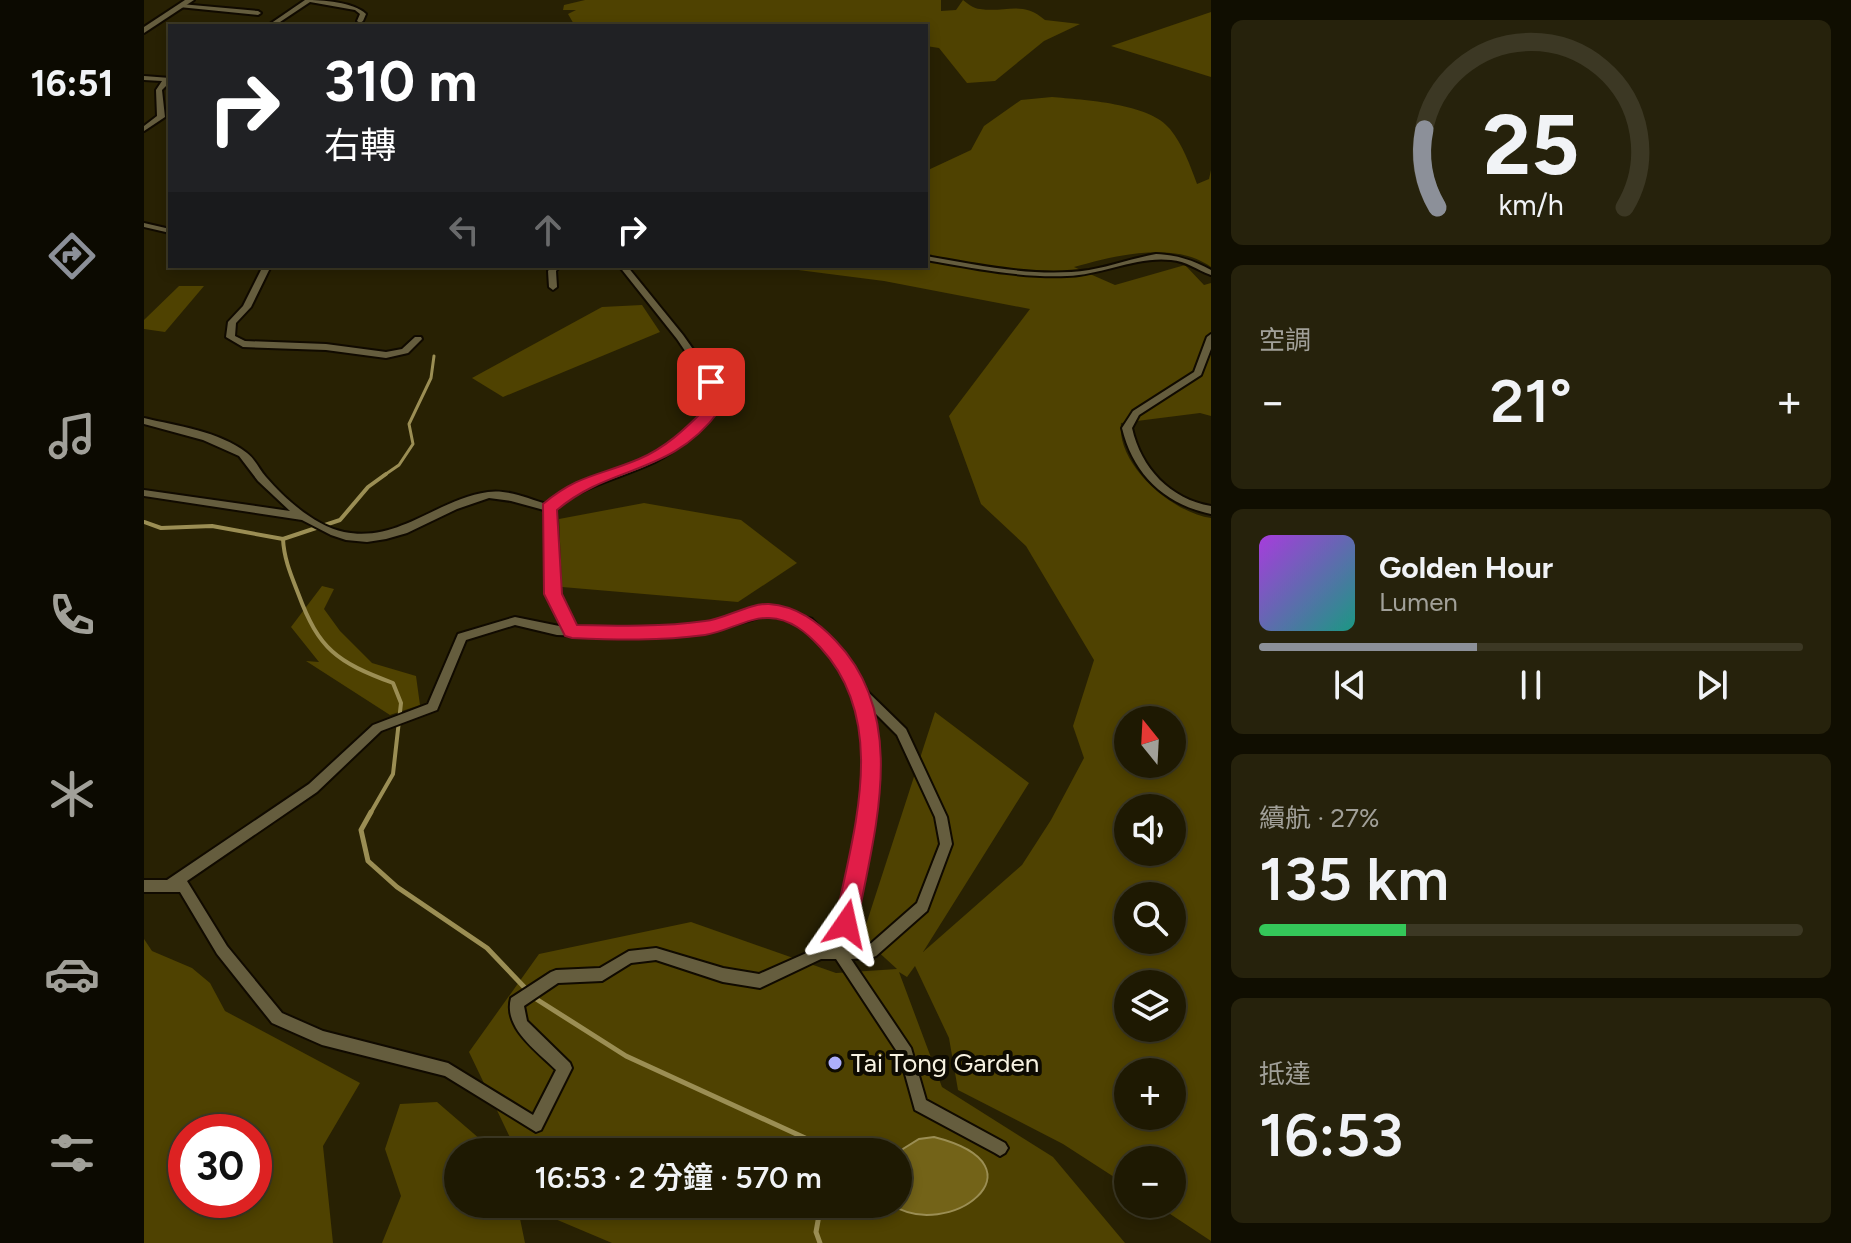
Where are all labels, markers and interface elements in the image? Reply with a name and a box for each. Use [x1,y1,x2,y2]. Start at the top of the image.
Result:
text: 310 m [324,48,477,115]
icon: right [192,56,296,160]
text: 16:51 [30,62,114,105]
text: 25 [1483,95,1579,195]
text: 右轉 [324,124,396,167]
text: km/h [1498,188,1564,222]
icon: left [442,208,486,252]
icon: ahead [526,208,570,252]
icon: right [610,208,654,252]
icon: directions [44,228,100,284]
text: 空調 [1259,324,1311,356]
pin [677,348,745,416]
icon: arrive [689,360,733,404]
text: 21° [1490,365,1572,437]
text: − [1259,375,1286,428]
text: + [1776,375,1803,428]
icon: music [44,408,100,464]
text: Golden Hour [1379,549,1553,586]
text: Lumen [1379,586,1458,618]
icon: phone [44,587,100,643]
icon: previous [1328,663,1372,707]
icon: pause [1509,663,1553,707]
icon: next [1690,663,1734,707]
north arrow [1114,706,1186,778]
map controls [1114,706,1186,1218]
icon: climate [44,766,100,822]
button: sound [1114,794,1186,866]
text: 續航 · 27% [1259,802,1379,834]
text: 135 km [1259,843,1449,915]
position arrow [804,882,888,966]
button: search [1114,882,1186,954]
icon: car [44,946,100,1002]
button: layers [1114,970,1186,1042]
place label: Tai Tong Garden [851,1047,1039,1079]
marker: Tai Tong Garden [826,1054,844,1072]
button: + [1114,1058,1186,1130]
text: 抵達 [1259,1058,1311,1090]
text: 16:53 [1259,1099,1403,1171]
speed limit sign: 30 [168,1114,272,1218]
icon: filters [44,1125,100,1181]
button: − [1114,1146,1186,1218]
text: 16:53 · 2 分鐘 · 570 m [534,1159,822,1196]

